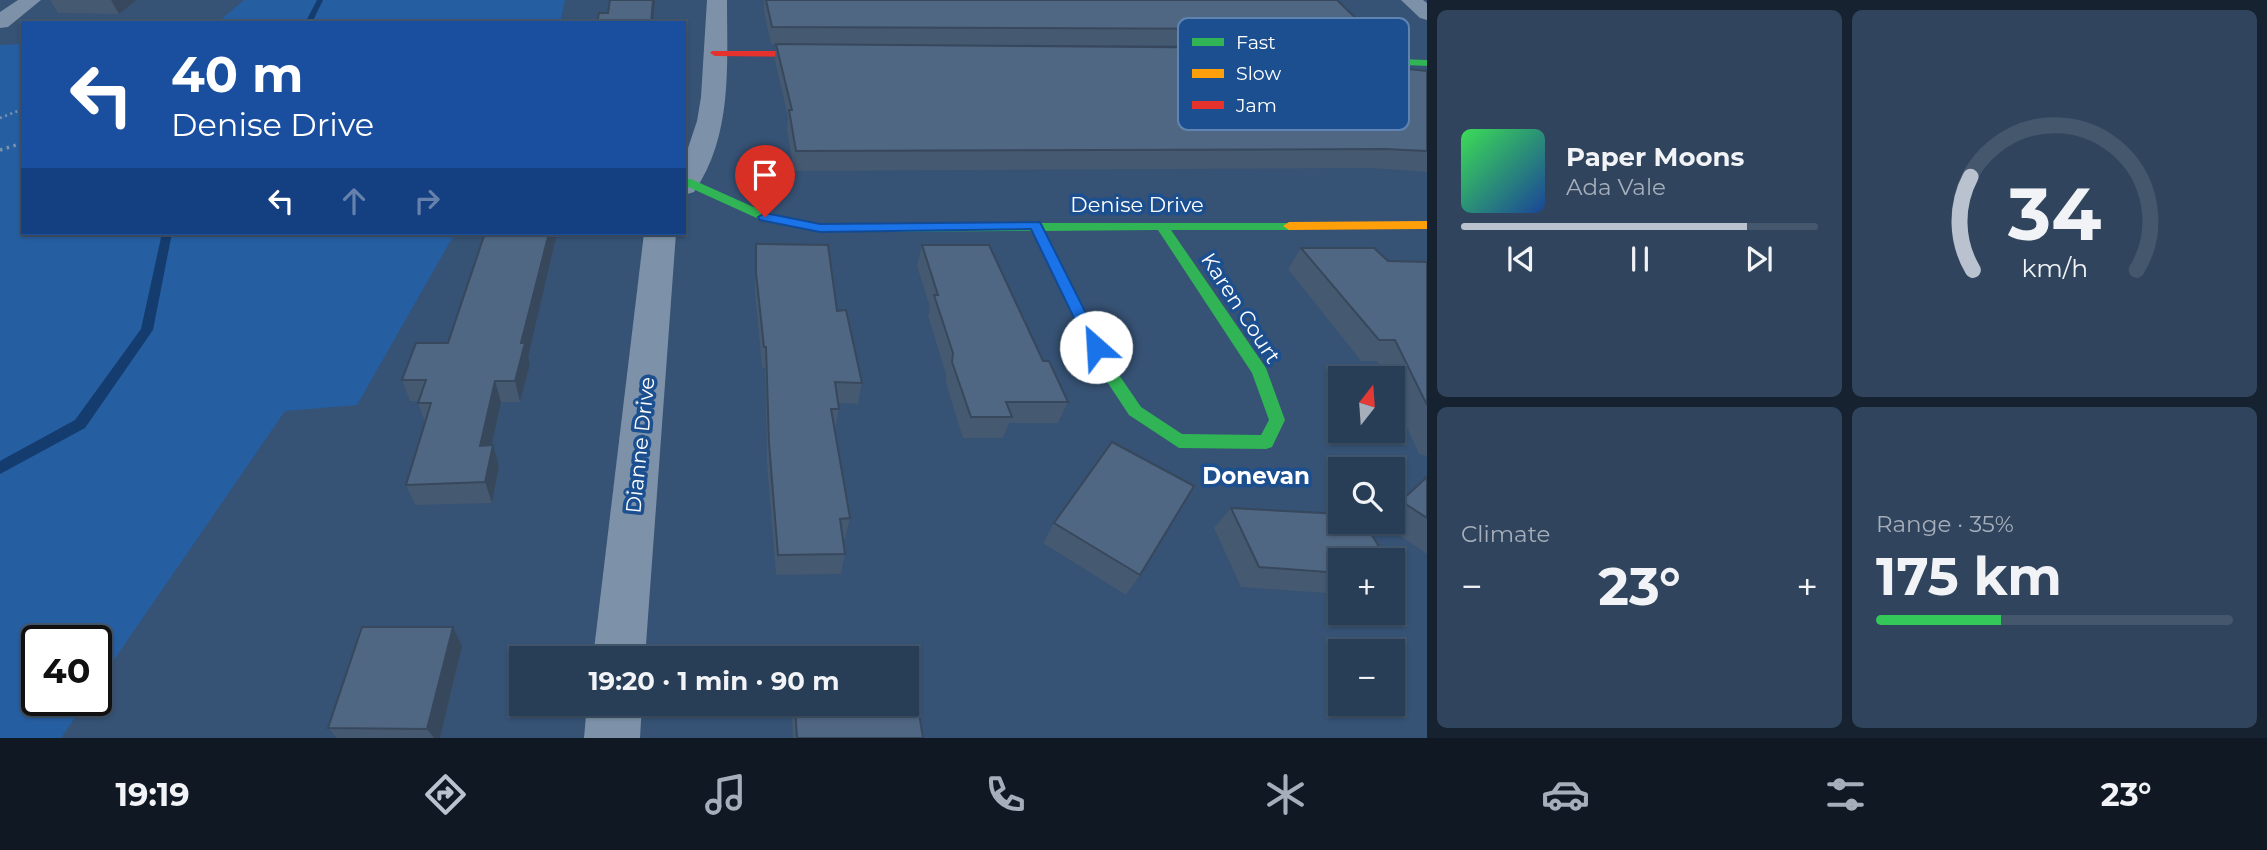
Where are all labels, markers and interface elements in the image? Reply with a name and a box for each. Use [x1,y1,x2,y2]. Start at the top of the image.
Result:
legend [1178,18,1409,130]
text: Fast [1236,31,1276,54]
text: 40 m [171,45,303,104]
icon: left [56,49,147,140]
text: Slow [1236,62,1281,85]
text: Jam [1235,94,1277,117]
text: Denise Drive [171,105,374,144]
text: Paper Moons [1566,141,1744,173]
pin [735,145,795,217]
icon: arrive [746,156,784,194]
text: 34 [2007,170,2101,258]
text: Ada Vale [1566,173,1666,201]
icon: left [262,182,300,220]
icon: ahead [335,182,373,220]
icon: right [408,182,446,220]
street label: Denise Drive [1070,192,1204,217]
icon: previous [1502,240,1540,278]
icon: pause [1621,240,1659,278]
icon: next [1740,240,1778,278]
street label: Karen Court [1196,248,1286,368]
text: km/h [2021,253,2088,283]
position arrow [1059,310,1133,384]
north arrow [1328,366,1405,443]
map controls [1328,366,1405,716]
street label: Dianne Drive [620,376,660,514]
button: search [1328,457,1405,534]
district label: Donevan [1202,462,1310,490]
text: Range · 35% [1876,510,2014,538]
text: Climate [1461,520,1550,548]
text: 175 km [1876,545,2062,608]
button: + [1328,548,1405,625]
text: 23° [1598,555,1681,618]
text: − [1461,563,1483,610]
text: + [1796,563,1818,610]
speed limit sign: 40 [21,625,112,716]
button: − [1328,639,1405,716]
text: 19:20 · 1 min · 90 m [588,665,840,697]
icon: directions [421,770,470,819]
icon: music [701,770,750,819]
icon: phone [981,770,1030,819]
icon: climate [1261,770,1310,819]
icon: car [1541,770,1590,819]
icon: filters [1821,770,1870,819]
text: 19:19 [116,775,190,814]
text: 23° [2101,775,2151,814]

